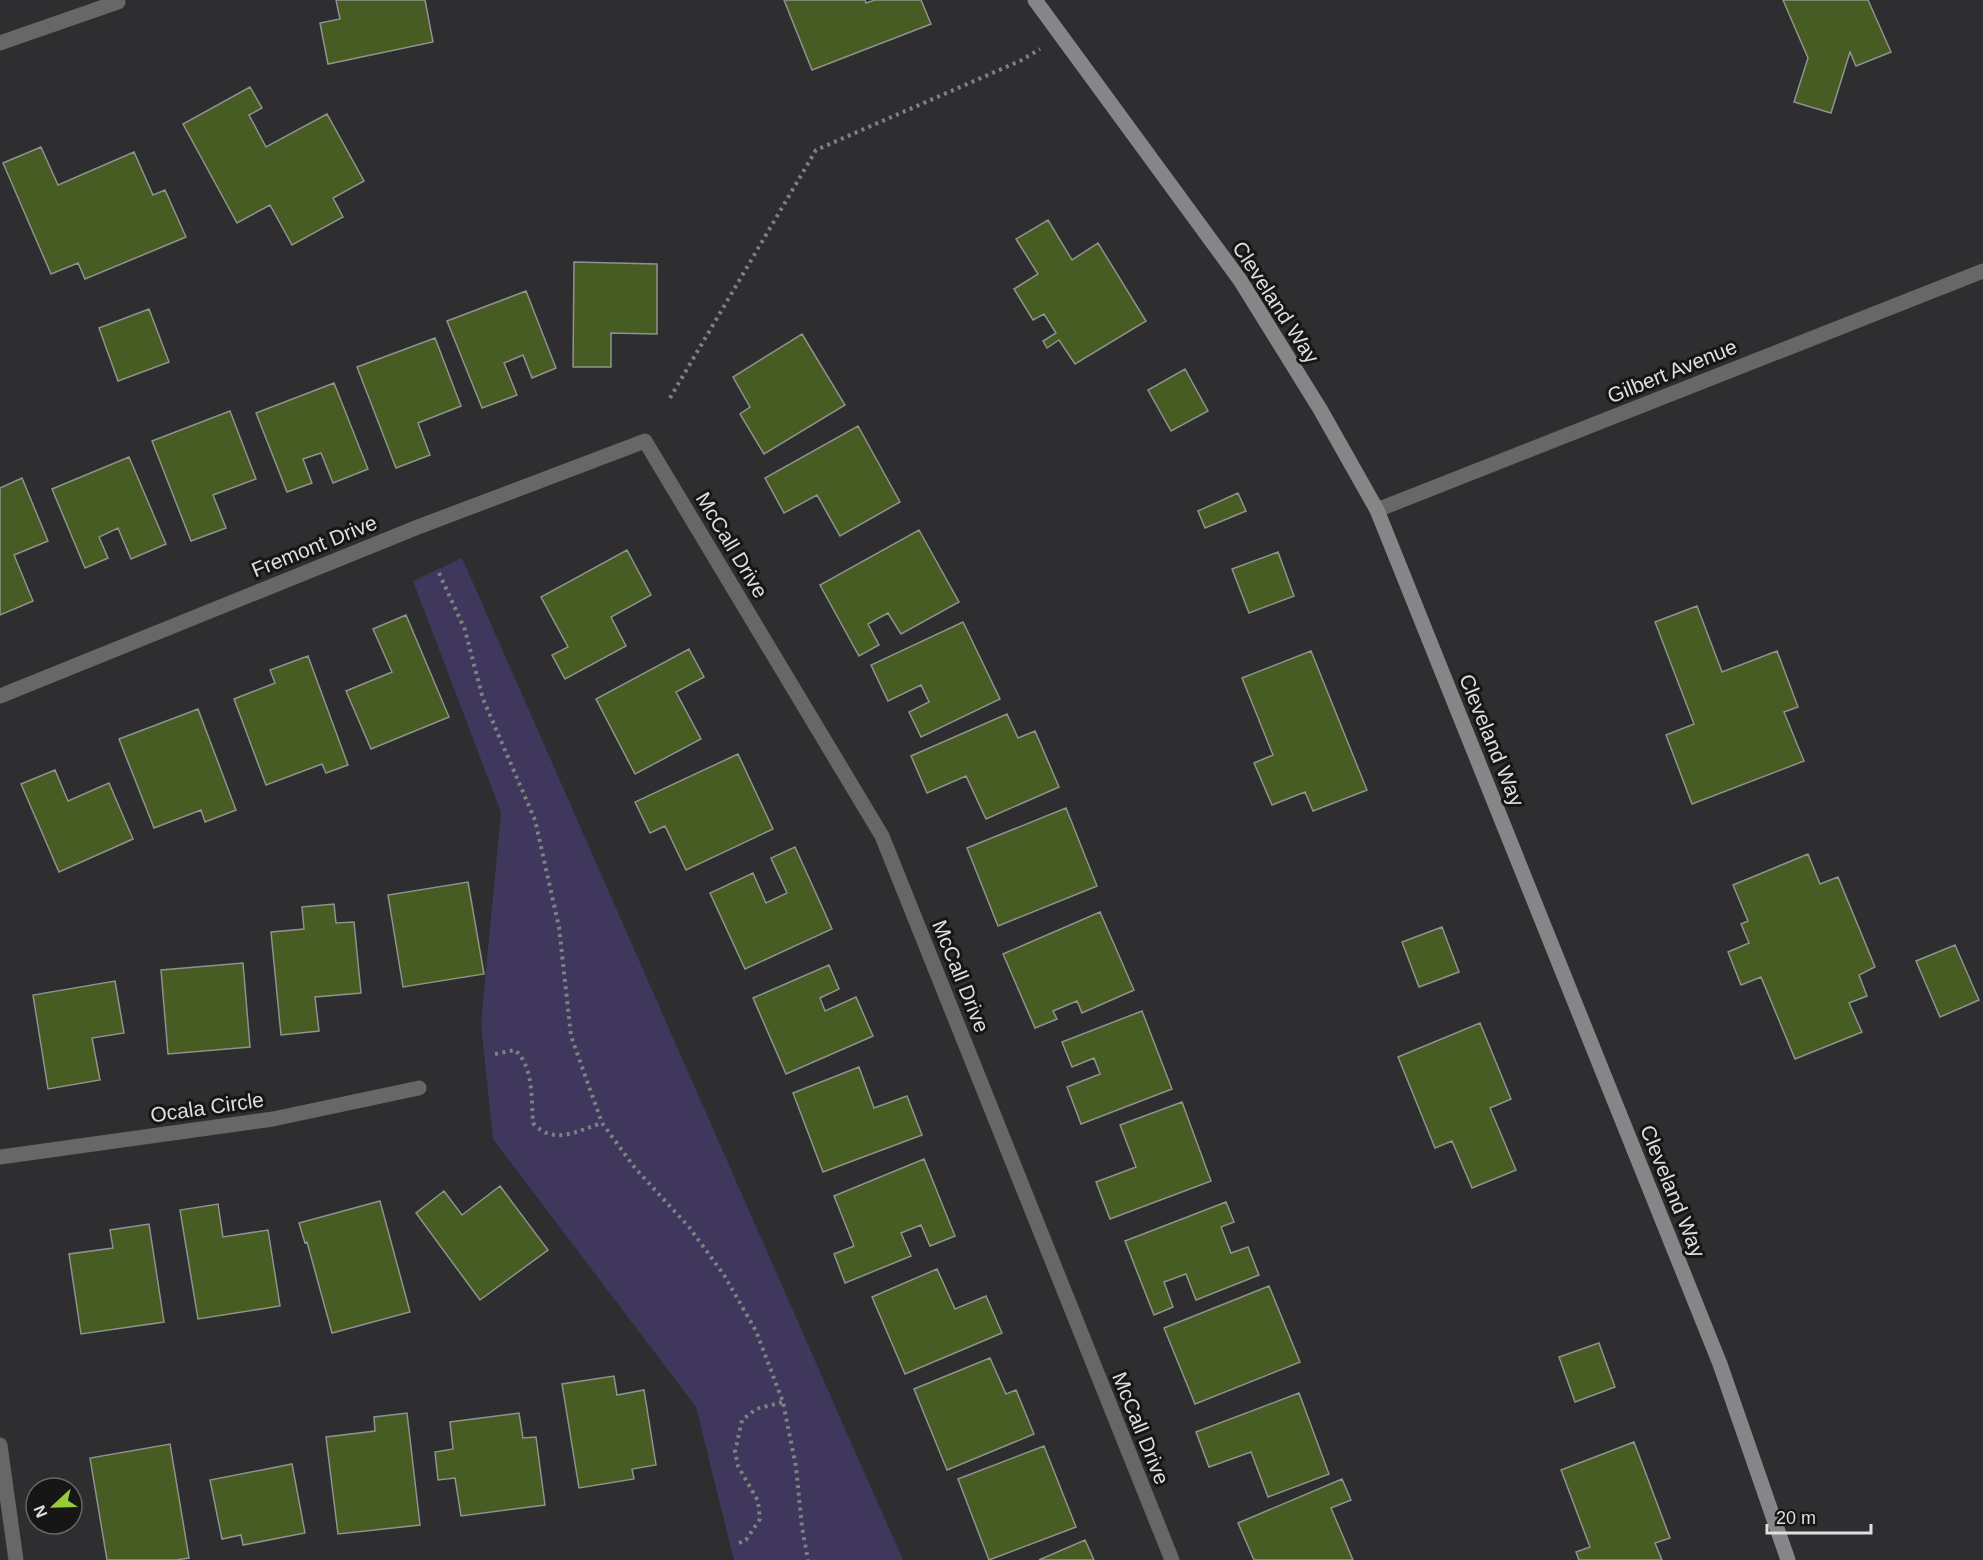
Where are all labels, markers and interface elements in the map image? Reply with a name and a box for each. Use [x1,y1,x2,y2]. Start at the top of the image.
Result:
street label: Cleveland Way [1228,237,1324,368]
street label: Gilbert Avenue [1604,335,1740,407]
street label: McCall Drive [691,488,773,602]
street label: Fremont Drive [248,510,380,582]
street label: Cleveland Way [1455,671,1529,810]
street label: McCall Drive [928,917,994,1035]
street label: Ocala Circle [149,1088,265,1126]
street label: Cleveland Way [1636,1122,1710,1261]
street label: McCall Drive [1108,1369,1174,1487]
north arrow [24,1476,84,1536]
scale bar [1767,1497,1870,1535]
text: N [31,1503,51,1520]
text: 20 m [1776,1508,1816,1528]

